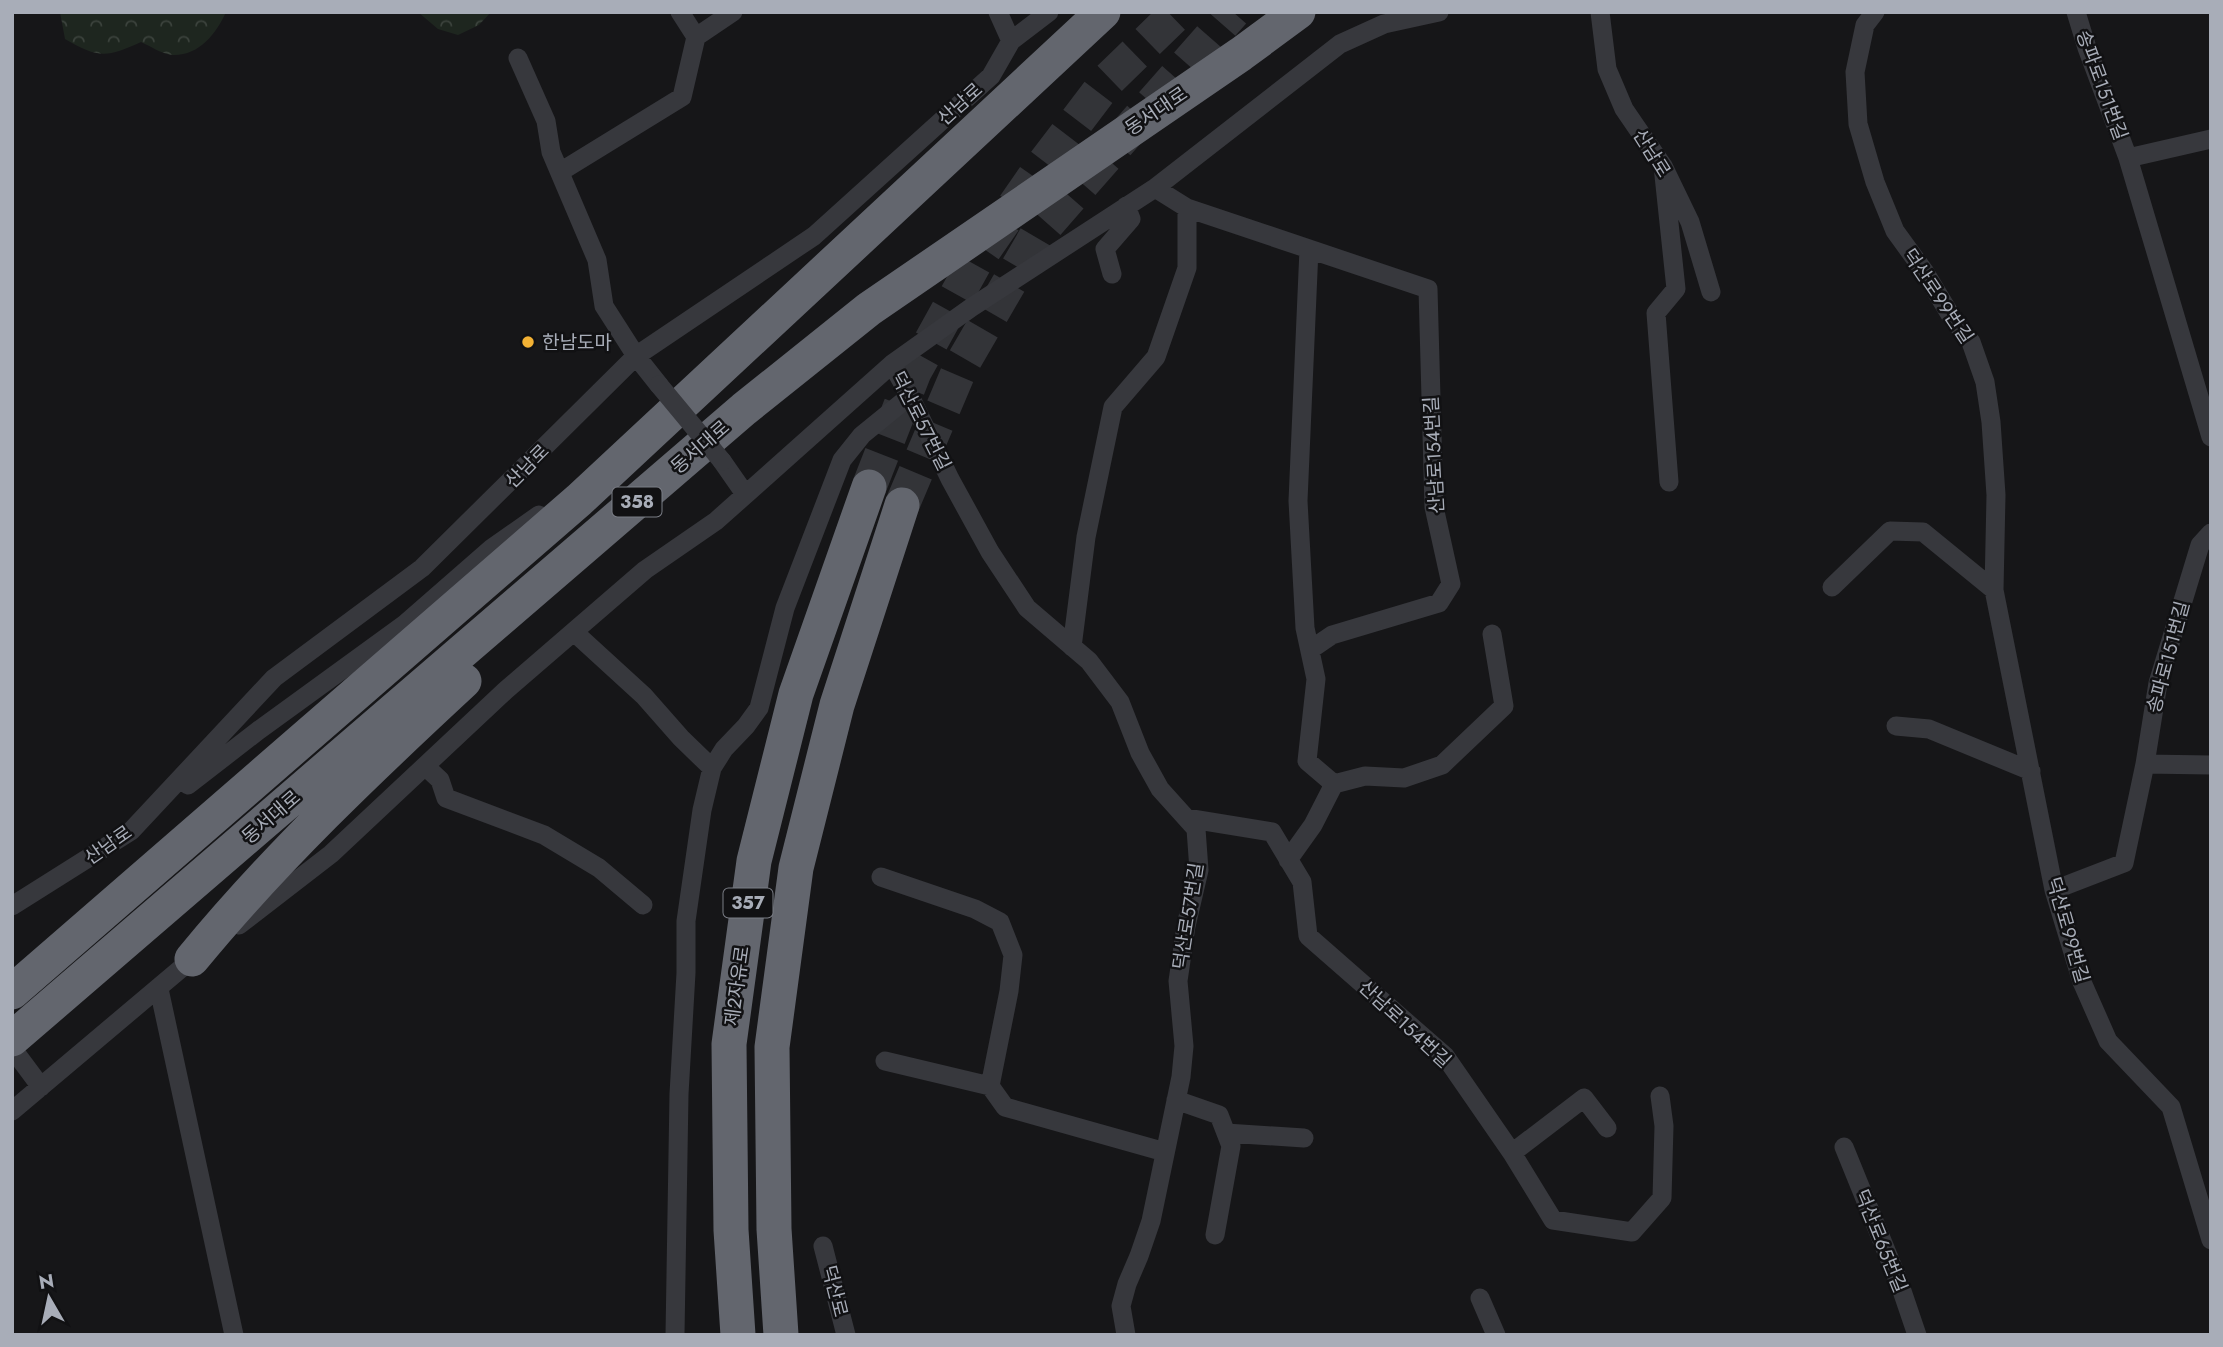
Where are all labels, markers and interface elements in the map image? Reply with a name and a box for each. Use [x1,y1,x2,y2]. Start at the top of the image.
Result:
street label: 송파로151번길 [2070,26,2134,144]
street label: 산남로 [931,76,989,132]
street label: 동서대로 [1119,80,1193,142]
street label: 산남로 [1627,124,1677,182]
street label: 덕산로99번길 [1896,243,1980,349]
place label: 한남도마 [542,329,612,356]
marker: 한남도마 [520,334,536,350]
street label: 덕산로57번길 [884,367,958,475]
street label: 산남로154번길 [1417,395,1451,515]
street label: 동서대로 [665,414,735,480]
street label: 산남로 [499,438,555,494]
road number: 358 [612,488,662,516]
street label: 송파로151번길 [2140,598,2196,716]
street label: 동서대로 [236,784,306,850]
street label: 산남로 [79,819,137,871]
street label: 덕산로57번길 [1166,861,1210,971]
street label: 덕산로99번길 [2040,874,2096,986]
road number: 357 [724,888,772,918]
street label: 제2자유로 [718,944,756,1028]
street label: 산남로154번길 [1353,974,1457,1074]
street label: 덕산로65번길 [1848,1185,1914,1297]
street label: 덕산로 [816,1262,854,1320]
north arrow [14,1263,84,1333]
text: N [37,1267,56,1296]

